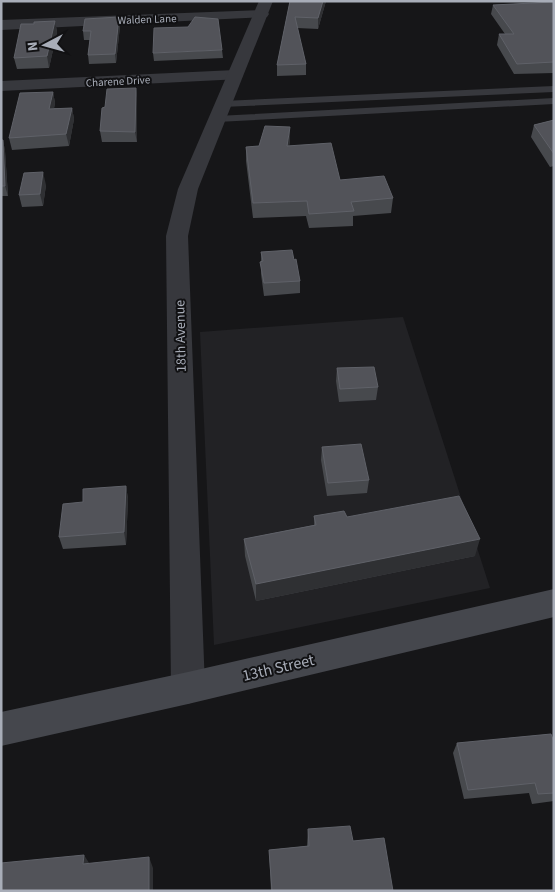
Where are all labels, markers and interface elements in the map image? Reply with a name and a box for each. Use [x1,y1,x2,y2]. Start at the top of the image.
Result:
street label: Walden Lane [117,11,177,28]
north arrow [20,20,70,70]
text: N [23,41,43,52]
street label: Charene Drive [85,72,151,91]
street label: 18th Avenue [170,300,192,372]
street label: 13th Street [240,649,317,687]

